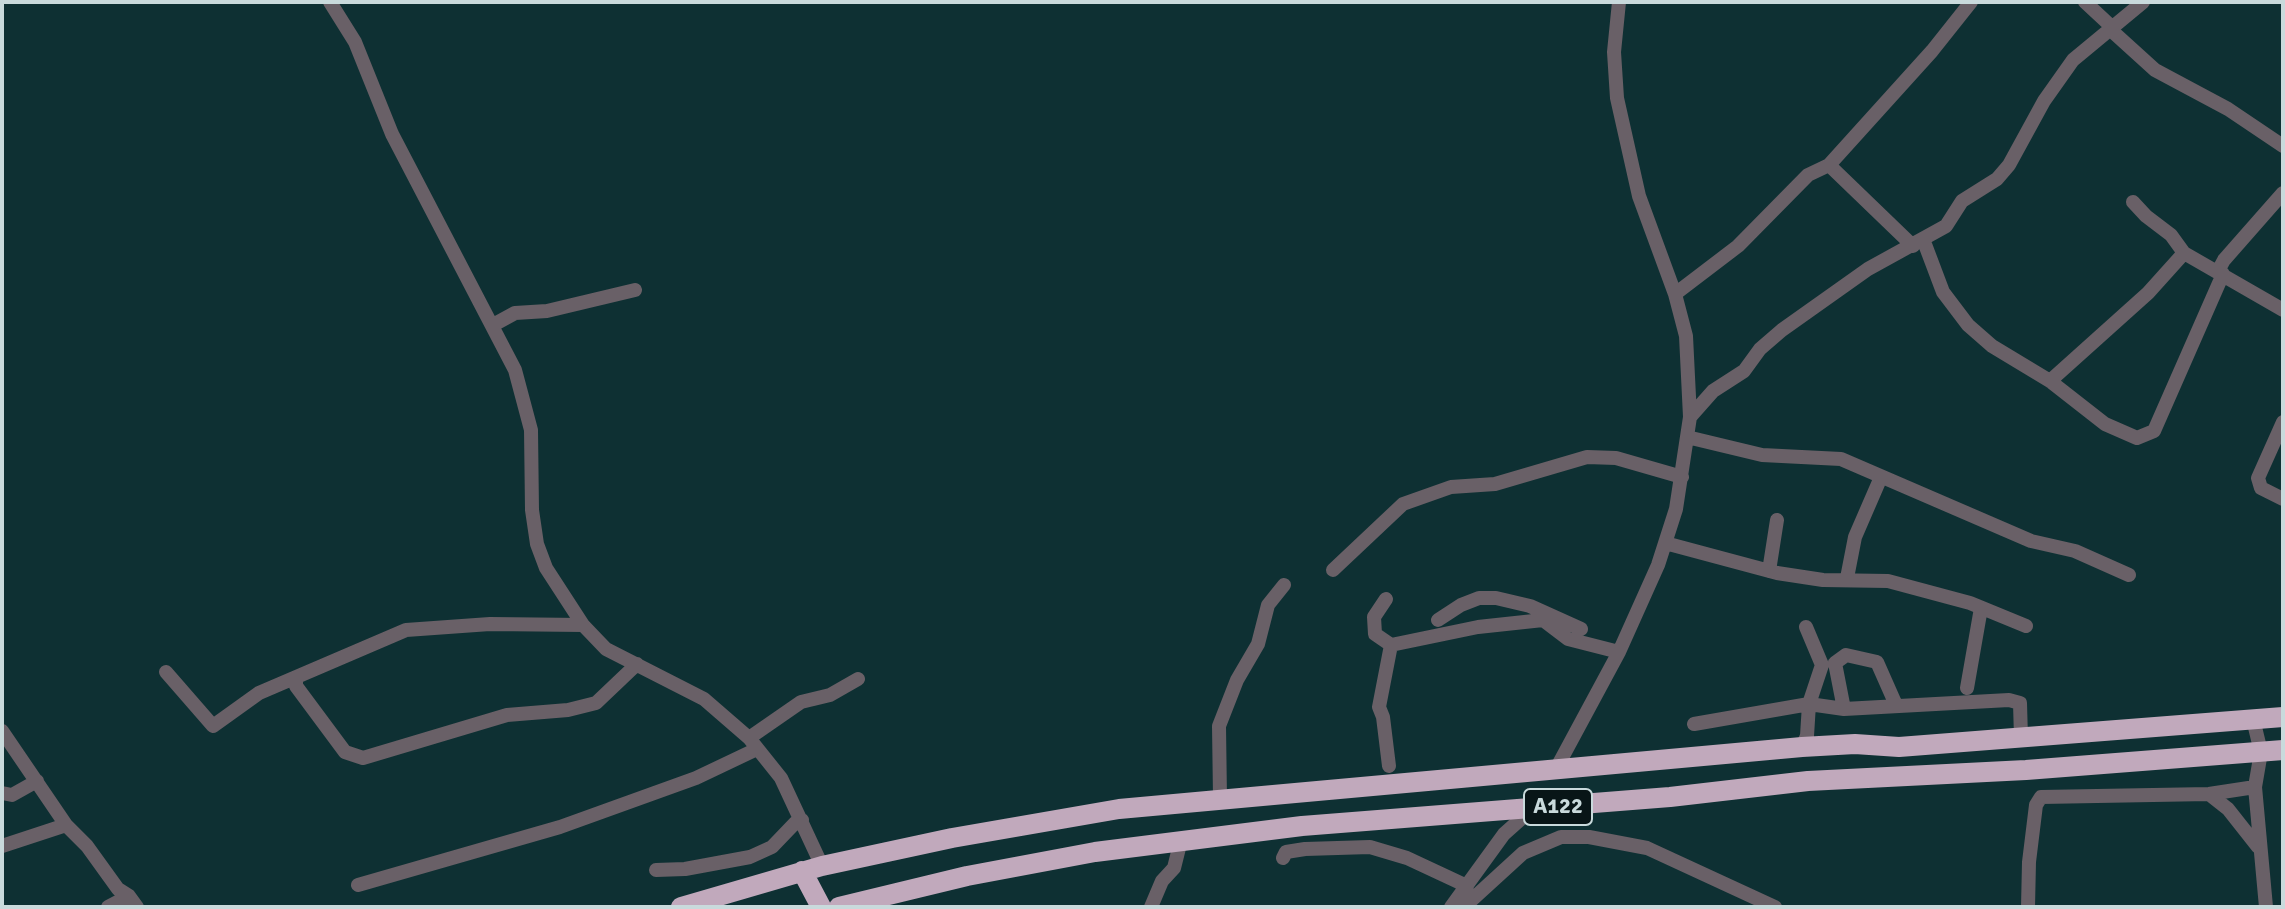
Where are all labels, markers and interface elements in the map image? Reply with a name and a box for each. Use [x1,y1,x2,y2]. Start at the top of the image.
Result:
road number: A122 [1524,789,1592,825]

